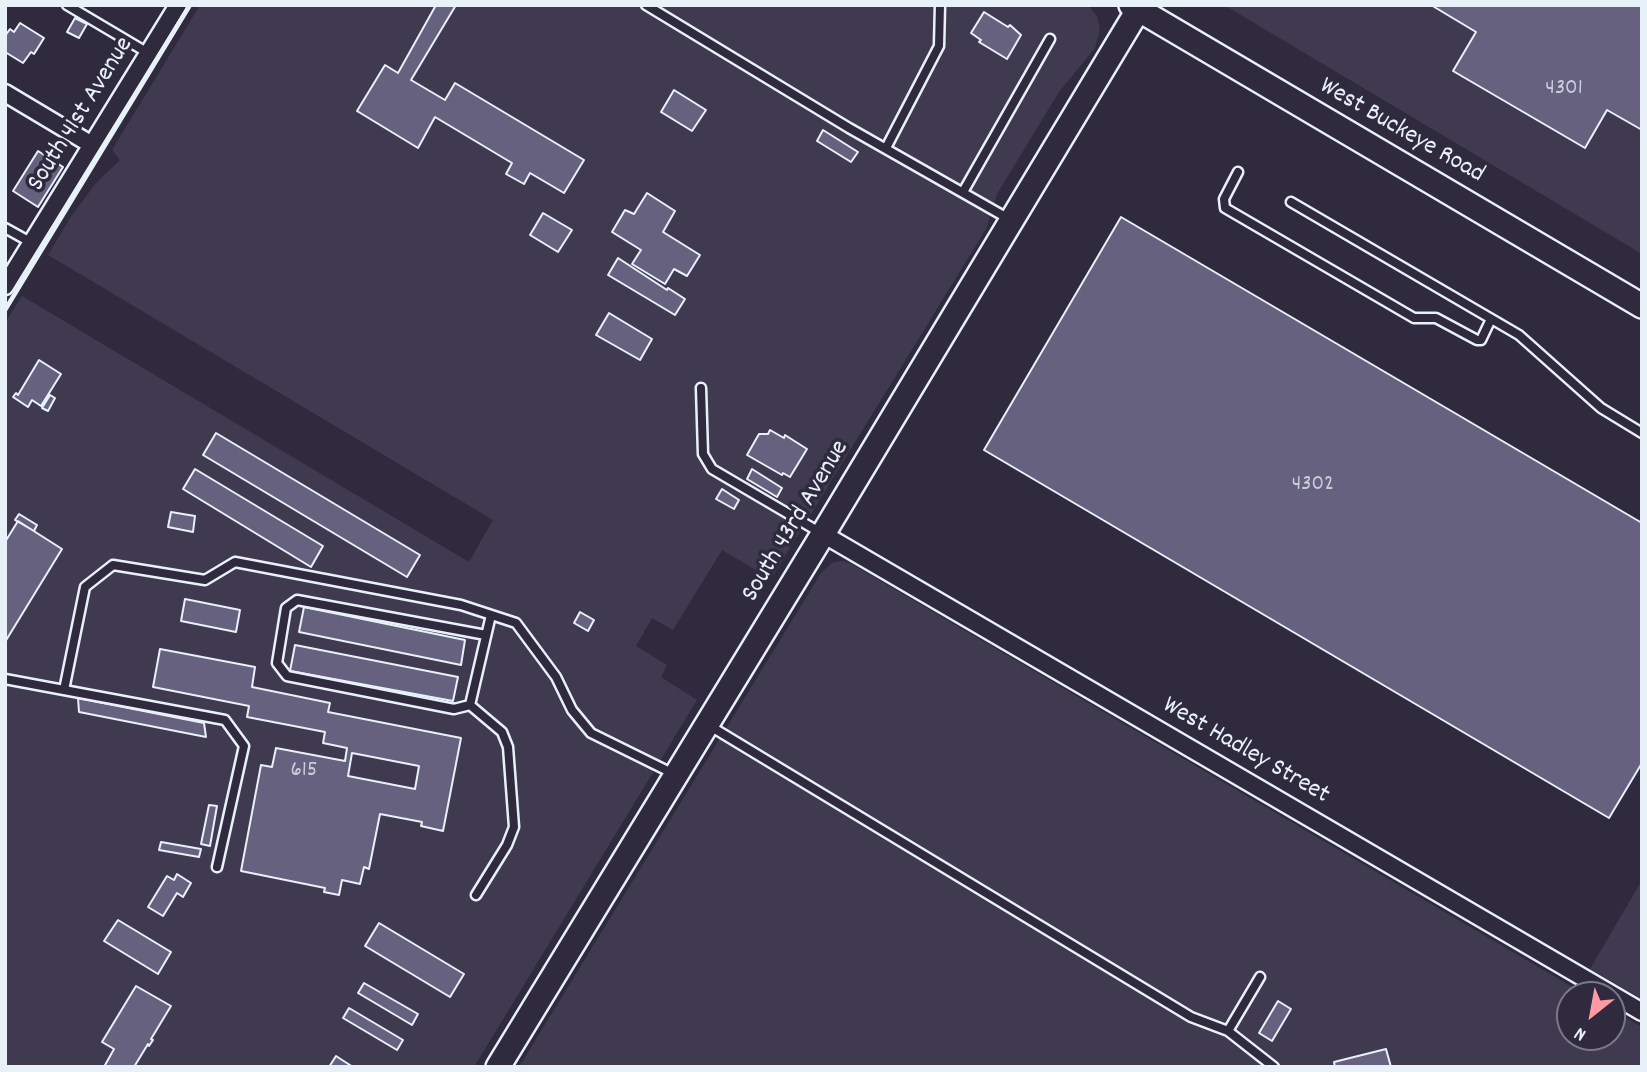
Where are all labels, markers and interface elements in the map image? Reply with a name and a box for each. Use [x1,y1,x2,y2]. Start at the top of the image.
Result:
street label: South 41st Avenue [22,32,142,198]
street label: West Buckeye Road [1313,72,1489,192]
house number: 4301 [1545,76,1583,104]
street label: South 43rd Avenue [737,436,857,608]
house number: 4302 [1292,472,1334,500]
street label: West Hadley Street [1156,692,1334,812]
house number: 615 [291,758,317,786]
north arrow [1556,981,1626,1051]
text: N [1570,1019,1592,1047]

